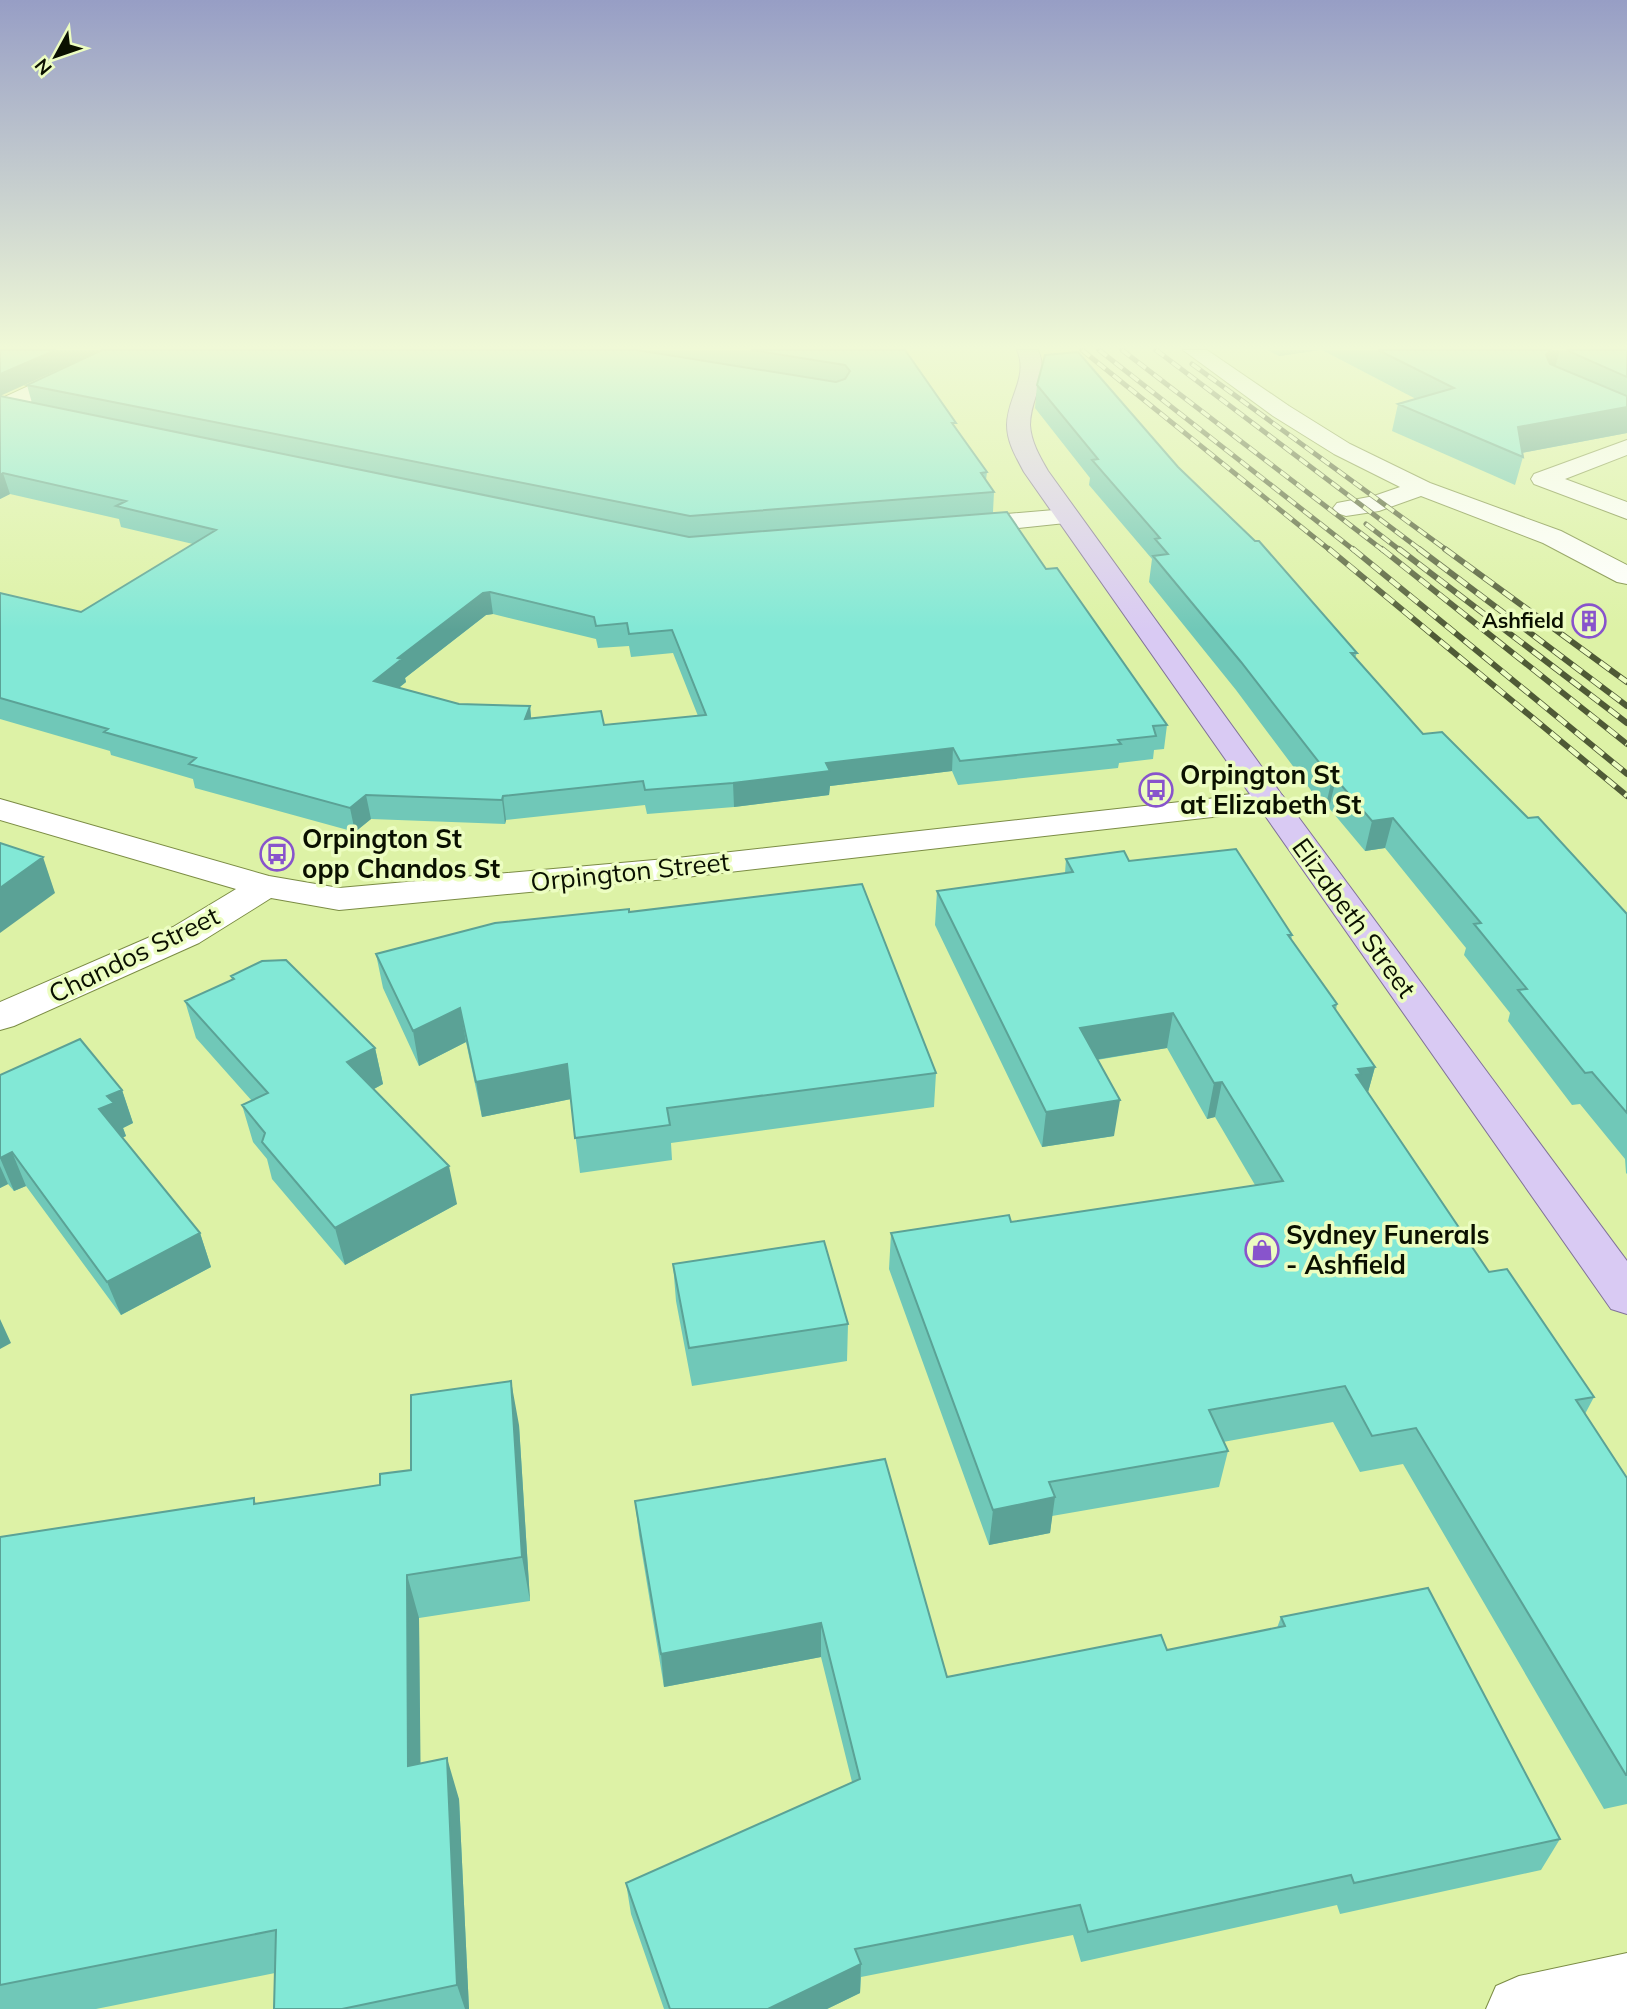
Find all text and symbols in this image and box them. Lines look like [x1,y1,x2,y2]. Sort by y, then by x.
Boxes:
north arrow [21,21,91,91]
text: N [29,54,57,80]
building icon: Ashfield [1570,602,1608,640]
place label: Ashfield [1482,607,1564,633]
place label: Orpington St at Elizabeth St [1180,758,1361,821]
bus stop icon: Orpington St at Elizabeth St [1137,771,1175,809]
place label: Orpington St opp Chandos St [302,822,500,885]
street label: Elizabeth Street [1285,831,1423,1004]
bus stop icon: Orpington St opp Chandos St [258,835,296,873]
street label: Orpington Street [529,845,731,898]
street label: Chandos Street [43,899,225,1010]
place label: Sydney Funerals - Ashfield [1286,1218,1489,1281]
shop icon: Sydney Funerals - Ashfield [1243,1231,1281,1269]

